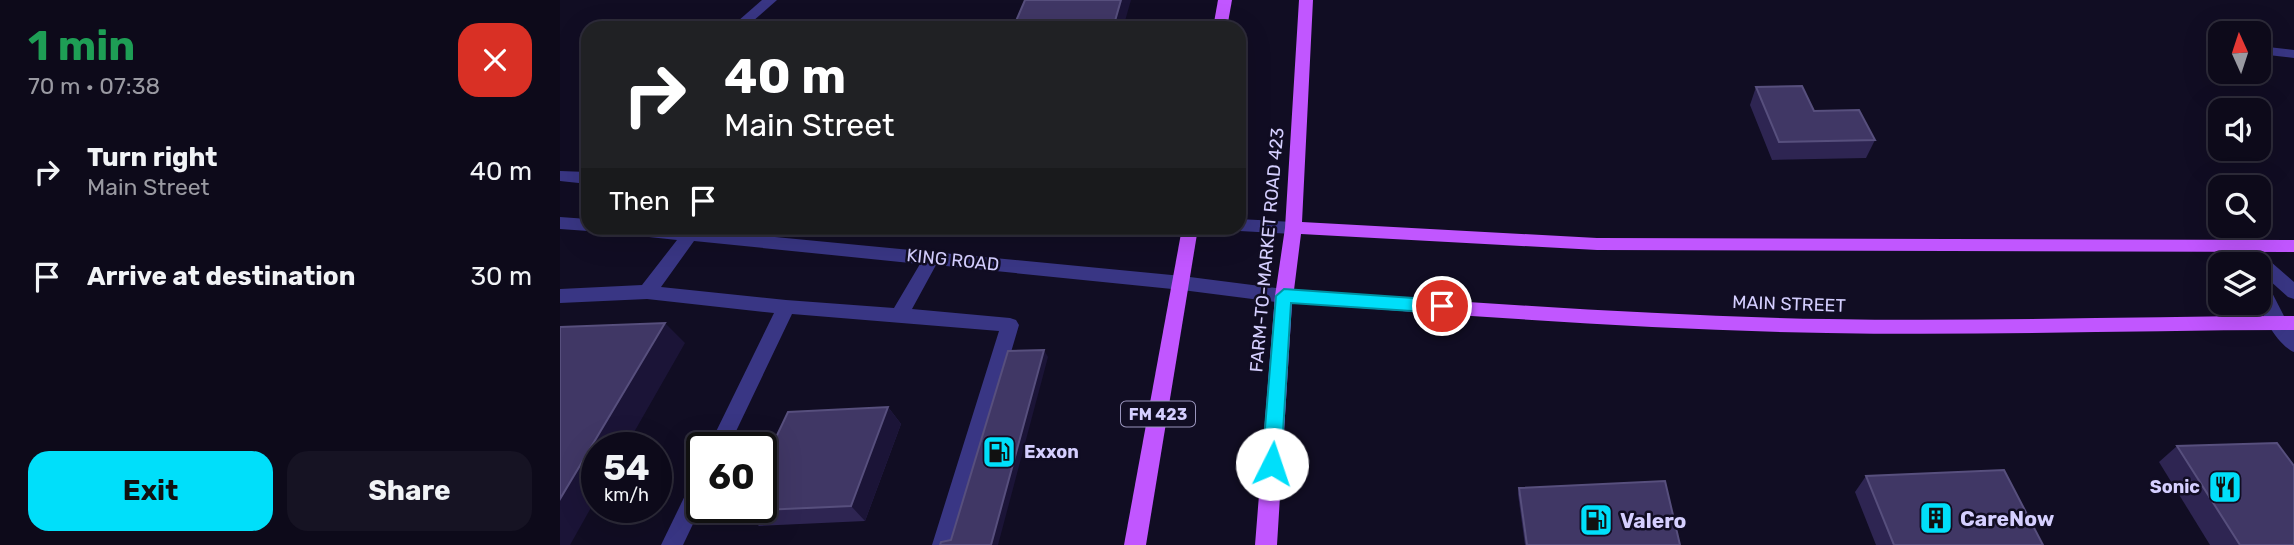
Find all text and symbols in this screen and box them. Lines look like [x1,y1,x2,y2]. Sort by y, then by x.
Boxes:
text: 1 min [28,21,135,71]
north arrow [2208,21,2272,84]
map controls [2208,21,2271,315]
button: close [458,23,532,97]
text: 40 m [724,47,846,105]
icon: right [609,49,700,140]
text: 70 m · 07:38 [28,72,160,100]
button: sound [2208,98,2271,161]
text: Main Street [724,106,895,144]
street label: FARM-TO-MARKET ROAD 423 [1245,127,1289,373]
text: Turn right [87,142,217,173]
icon: right [28,153,66,191]
text: 40 m [470,156,532,187]
text: Main Street [87,173,210,201]
button: search [2208,175,2271,238]
icon: arrive [684,182,722,220]
text: Then [609,186,670,217]
street label: KING ROAD [906,244,1000,276]
button: layers [2208,252,2271,315]
icon: arrive [28,258,66,296]
text: Arrive at destination [87,261,355,292]
text: 30 m [470,261,532,292]
pin [1412,276,1472,336]
icon: arrive [1423,287,1461,325]
street label: MAIN STREET [1732,291,1846,317]
road number: FM 423 [1121,402,1195,426]
position arrow [1235,427,1309,501]
speed limit sign: 60 [686,432,777,523]
fuel station icon: Exxon [980,433,1018,471]
place label: Exxon [1024,441,1079,463]
text: 54 [603,447,650,489]
button: Exit [28,451,273,531]
button: Share [287,451,532,531]
restaurant icon: Sonic [2206,468,2244,506]
place label: Sonic [2150,476,2200,498]
text: km/h [604,484,649,506]
building icon: CareNow [1917,499,1955,537]
fuel station icon: Valero [1577,501,1615,539]
place label: CareNow [1960,506,2055,531]
place label: Valero [1620,508,1686,533]

